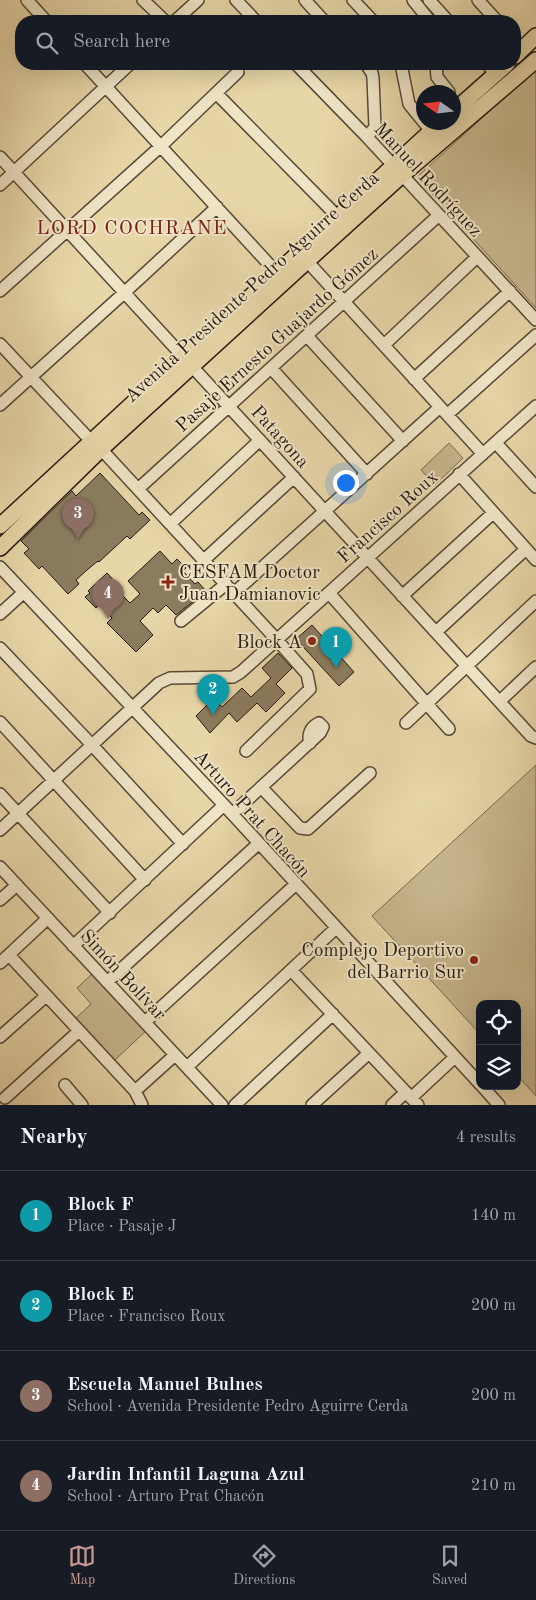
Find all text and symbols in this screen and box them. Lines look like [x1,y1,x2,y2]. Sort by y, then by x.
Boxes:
search box [15,15,521,70]
icon: search [33,29,61,57]
text: Search here [73,33,170,52]
north arrow [416,85,461,130]
street label: Manuel Rodríguez [370,120,485,241]
street label: Avenida Presidente Pedro Aguirre Cerda [122,168,384,407]
district label: LORD COCHRANE [36,219,228,239]
street label: Pasaje Ernesto Guajardo Gómez [173,245,383,437]
street label: Patagona [246,403,312,473]
street label: Francisco Roux [335,468,443,568]
your location [333,470,359,496]
pin: 3 [62,498,94,539]
place label: CESFAM Doctor Juan Damianovic [179,564,321,605]
marker: CESFAM Doctor Juan Damianovic [161,575,175,589]
pin: 4 [92,578,124,619]
pin: 1 [320,627,352,668]
place label: Block A [236,634,302,653]
marker: Block A [306,635,318,647]
pin: 2 [197,674,229,715]
street label: Arturo Prat Chacón [189,747,313,882]
street label: Simón Bolívar [76,927,169,1025]
place label: Complejo Deportivo del Barrio Sur [301,942,464,983]
marker: Complejo Deportivo del Barrio Sur [468,954,480,966]
map controls [476,1000,521,1090]
button: locate [476,1000,521,1045]
button: layers [476,1045,521,1090]
text: Nearby [20,1127,88,1148]
text: 4 results [456,1130,516,1146]
text: Block F [67,1196,134,1215]
text: 1 [31,1208,41,1224]
text: 140 m [471,1208,516,1224]
text: Place · Pasaje J [67,1219,176,1235]
text: Block E [67,1286,134,1305]
text: 2 [31,1298,41,1314]
text: 200 m [471,1298,516,1314]
text: Place · Francisco Roux [67,1309,226,1325]
text: Escuela Manuel Bulnes [67,1376,263,1395]
text: 3 [31,1388,41,1404]
text: 200 m [471,1388,516,1404]
text: School · Avenida Presidente Pedro Aguirre Cerda [67,1399,408,1415]
text: Jardin Infantil Laguna Azul [67,1466,305,1485]
text: 4 [31,1478,41,1494]
text: 210 m [471,1478,516,1494]
text: School · Arturo Prat Chacón [67,1489,264,1505]
tab: Map [68,1542,96,1589]
tab: Directions [233,1542,295,1589]
tab: Saved [432,1542,468,1589]

